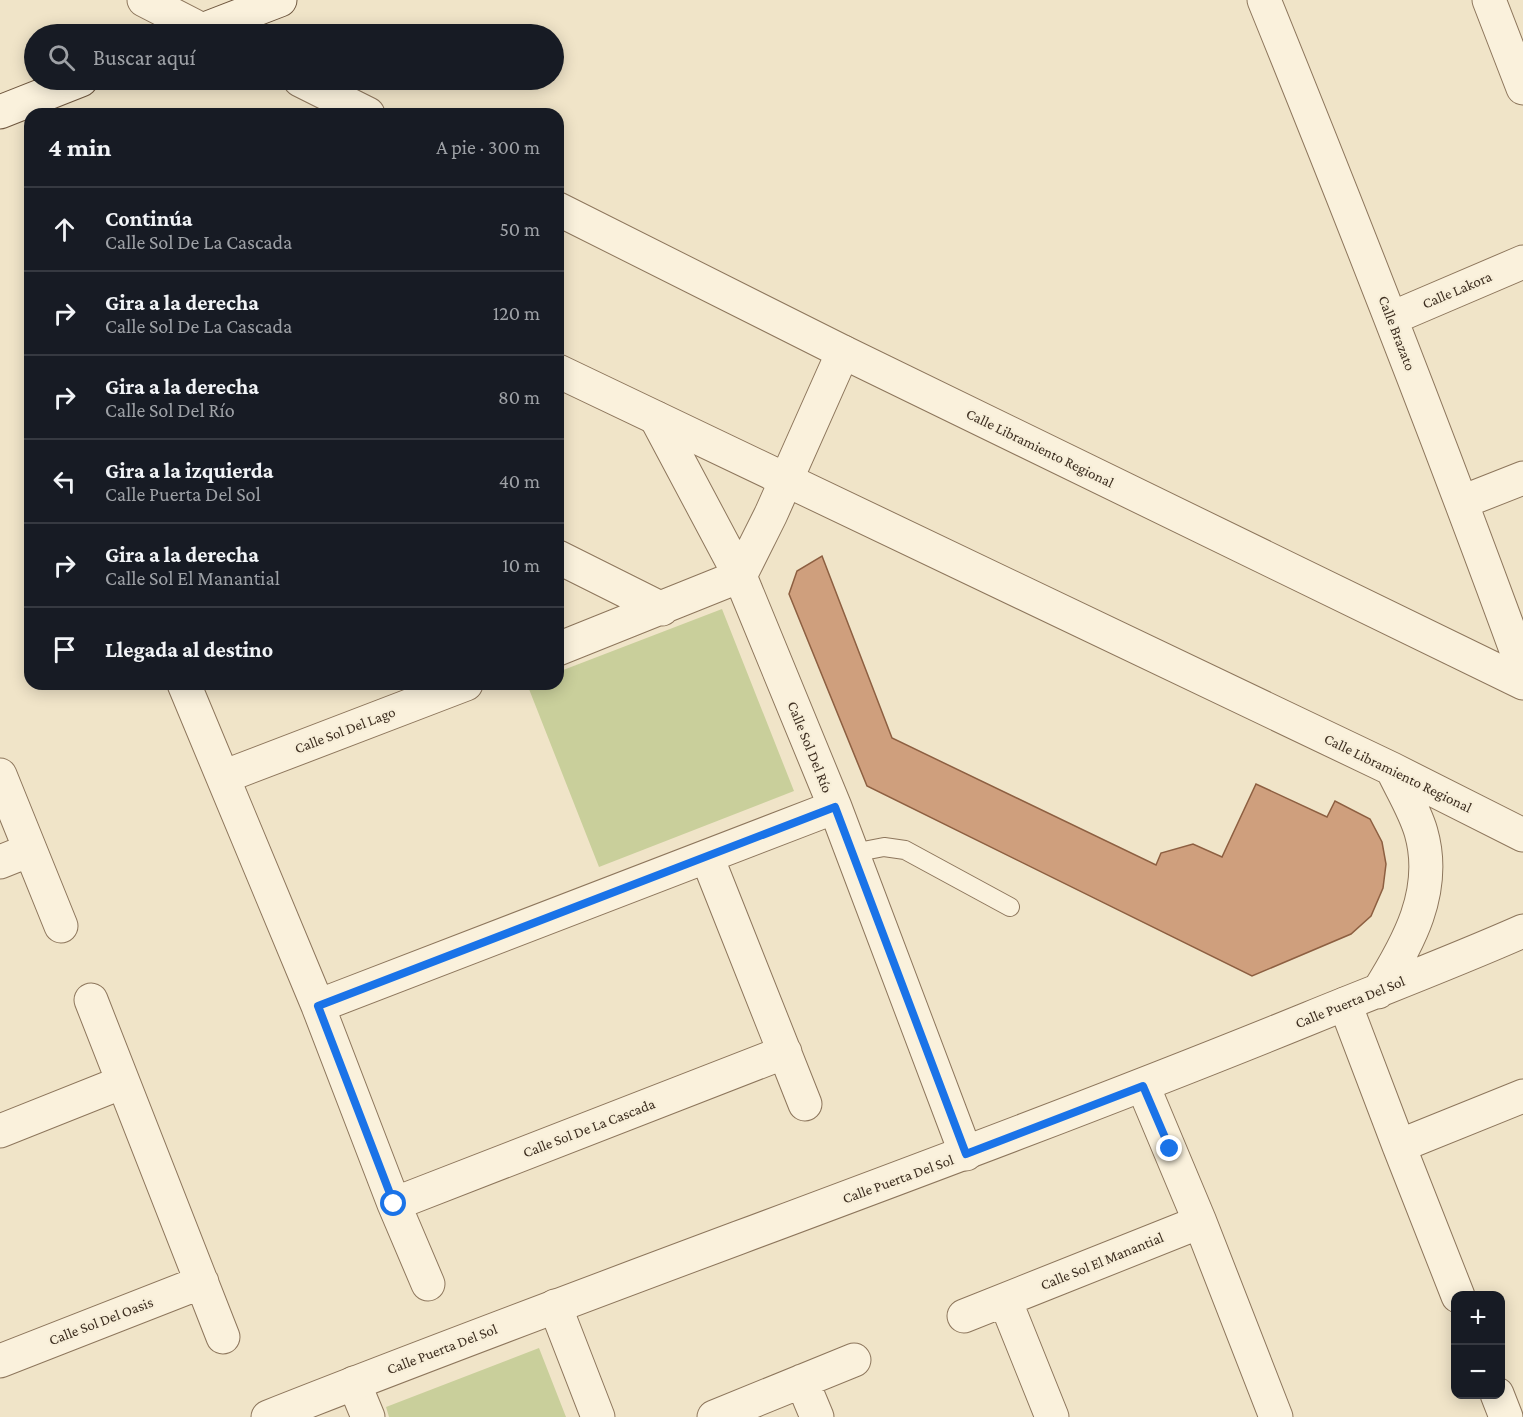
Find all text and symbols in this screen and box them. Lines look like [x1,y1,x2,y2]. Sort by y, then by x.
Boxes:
search box [24,24,564,90]
icon: search [45,41,78,74]
text: Buscar aquí [93,45,195,70]
text: 4 min [48,133,112,162]
text: A pie · 300 m [436,136,540,158]
text: Continúa [105,206,192,231]
icon: ahead [48,213,81,246]
text: 50 m [499,218,540,240]
text: Calle Sol De La Cascada [105,231,292,253]
street label: Calle Lakora [1420,268,1494,312]
text: Gira a la derecha [105,290,259,315]
street label: Calle Brazato [1375,293,1419,373]
icon: right [48,297,81,330]
text: 120 m [493,302,540,324]
text: Calle Sol De La Cascada [105,315,292,337]
text: Gira a la derecha [105,374,259,399]
icon: right [48,381,81,414]
text: 80 m [498,386,540,408]
text: Calle Sol Del Río [105,399,235,421]
street label: Calle Libramiento Regional [963,405,1116,492]
text: Gira a la izquierda [105,458,274,483]
icon: left [48,465,81,498]
text: 40 m [499,470,540,492]
text: Calle Puerta Del Sol [105,483,261,505]
text: Gira a la derecha [105,542,259,567]
icon: right [48,549,81,582]
text: 10 m [502,554,540,576]
text: Calle Sol El Manantial [105,567,280,589]
icon: arrive [48,633,81,666]
text: Llegada al destino [105,637,273,662]
street label: Calle Sol Del Río [784,699,836,795]
street label: Calle Sol Del Lago [292,703,398,758]
street label: Calle Libramiento Regional [1321,730,1474,817]
street label: Calle Puerta Del Sol [1293,973,1407,1031]
street label: Calle Sol De La Cascada [521,1095,657,1161]
route end [1156,1135,1182,1161]
street label: Calle Puerta Del Sol [840,1151,956,1206]
route start [380,1190,406,1216]
street label: Calle Sol El Manantial [1038,1229,1166,1293]
map controls [1451,1291,1505,1399]
button: + [1451,1291,1505,1345]
street label: Calle Sol Del Oasis [47,1294,155,1348]
street label: Calle Puerta Del Sol [385,1321,499,1377]
button: − [1451,1345,1505,1399]

